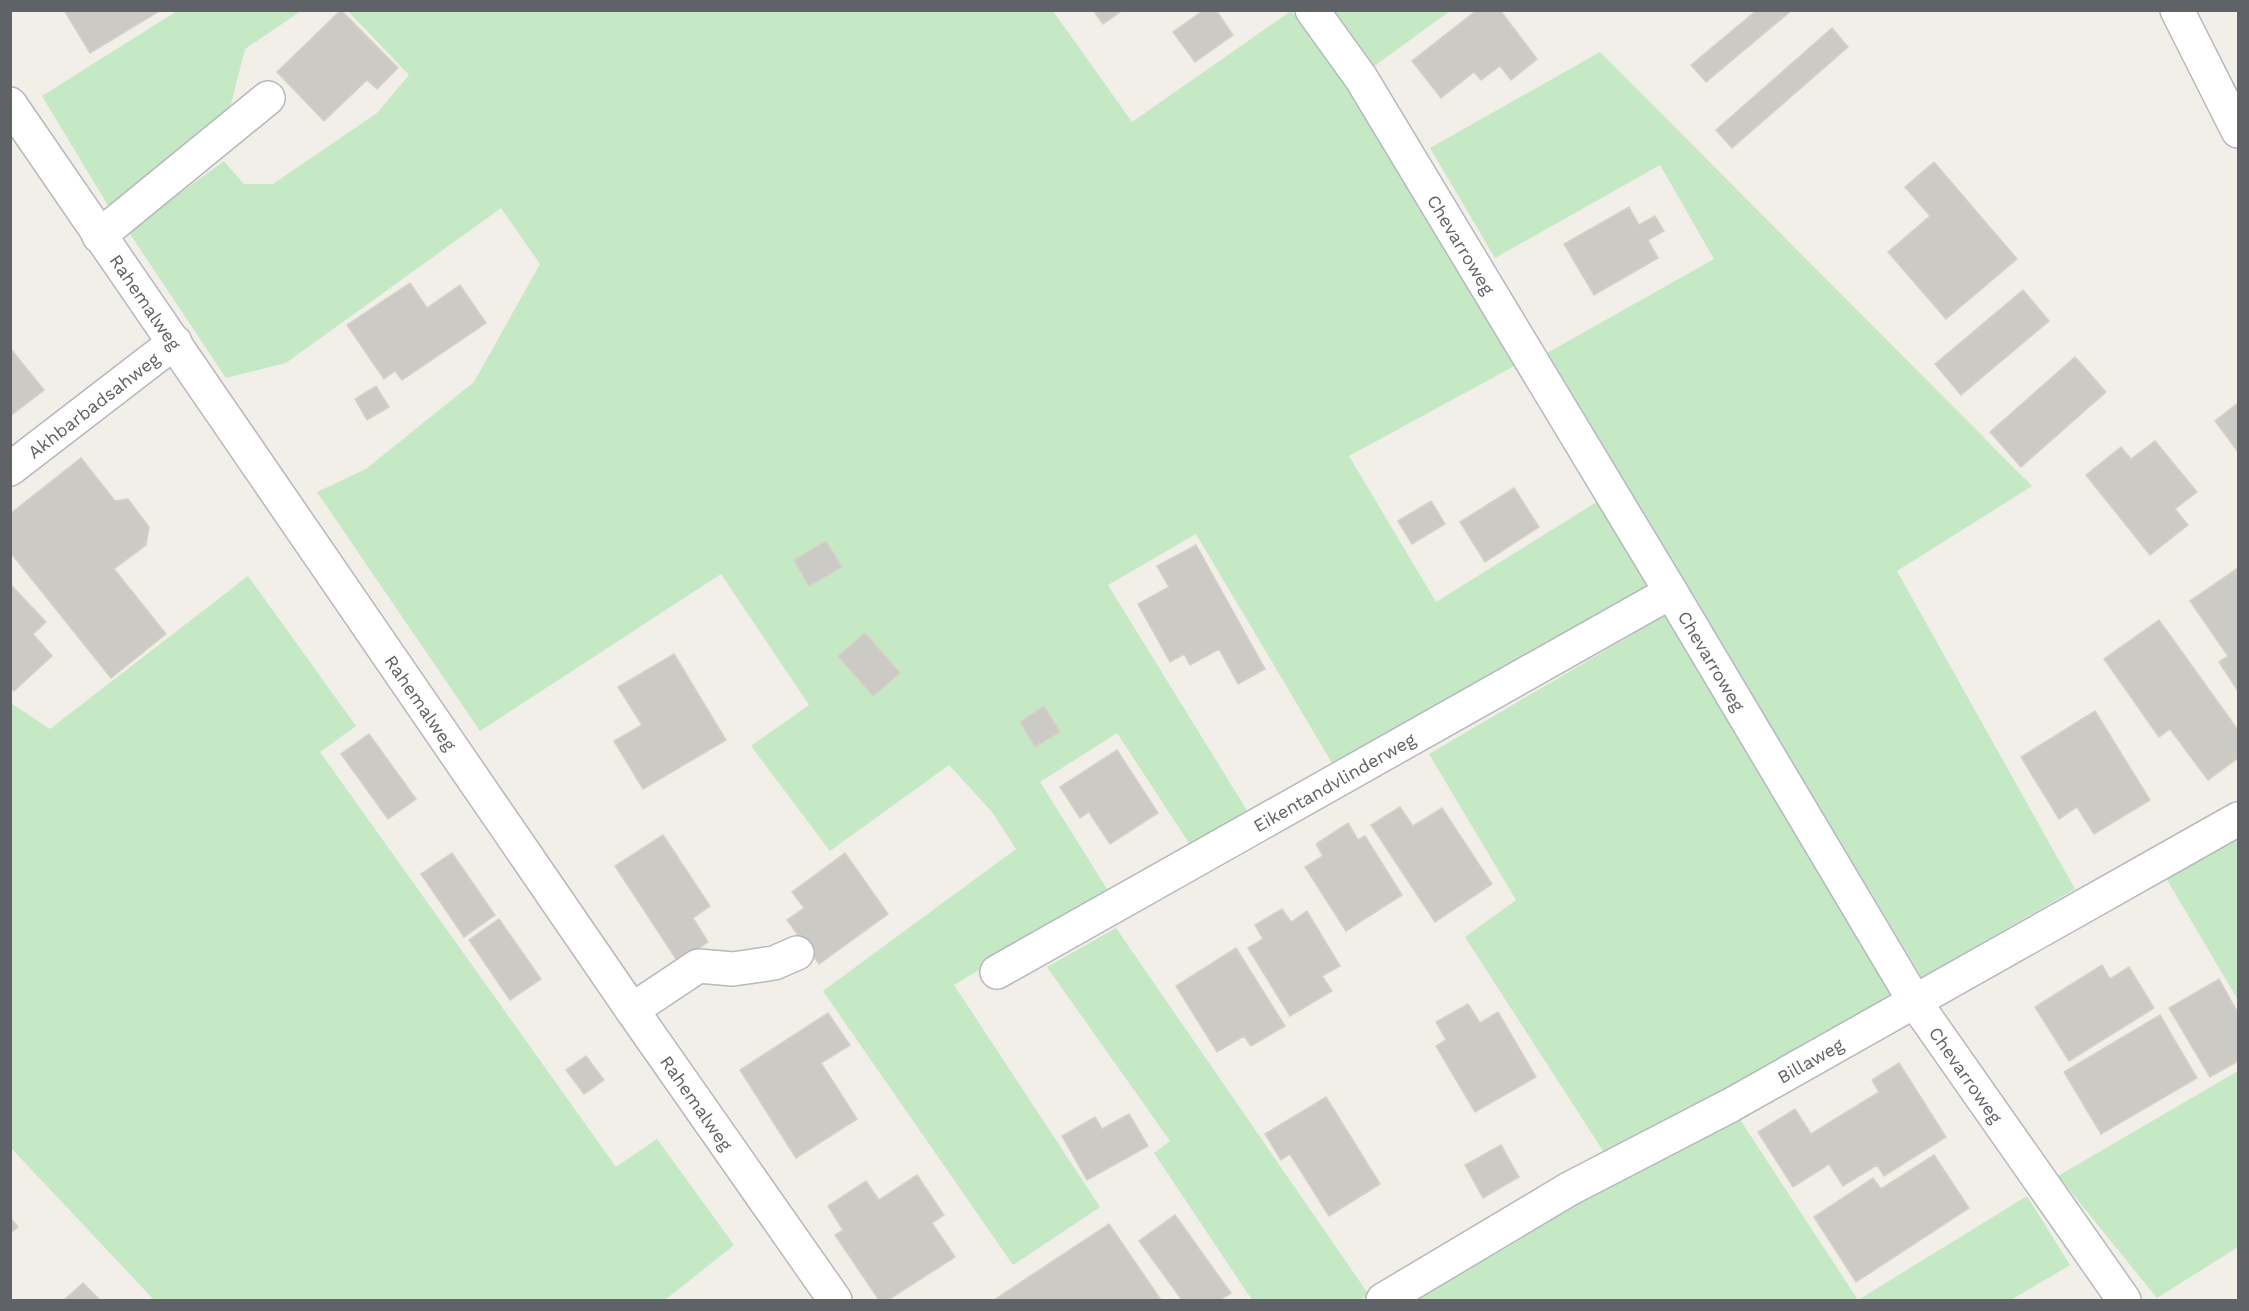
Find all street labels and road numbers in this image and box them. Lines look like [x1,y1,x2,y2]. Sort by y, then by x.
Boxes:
street label: Chevarroweg [1423,191,1500,298]
street label: Rahemalweg [106,250,186,354]
street label: Akhbarbadsahweg [23,347,163,462]
street label: Chevarroweg [1674,607,1750,715]
street label: Rahemalweg [381,651,461,755]
street label: Eikentandvlinderweg [1250,728,1419,836]
street label: Chevarroweg [1925,1023,2007,1127]
street label: Billaweg [1774,1033,1847,1087]
street label: Rahemalweg [656,1051,738,1154]

